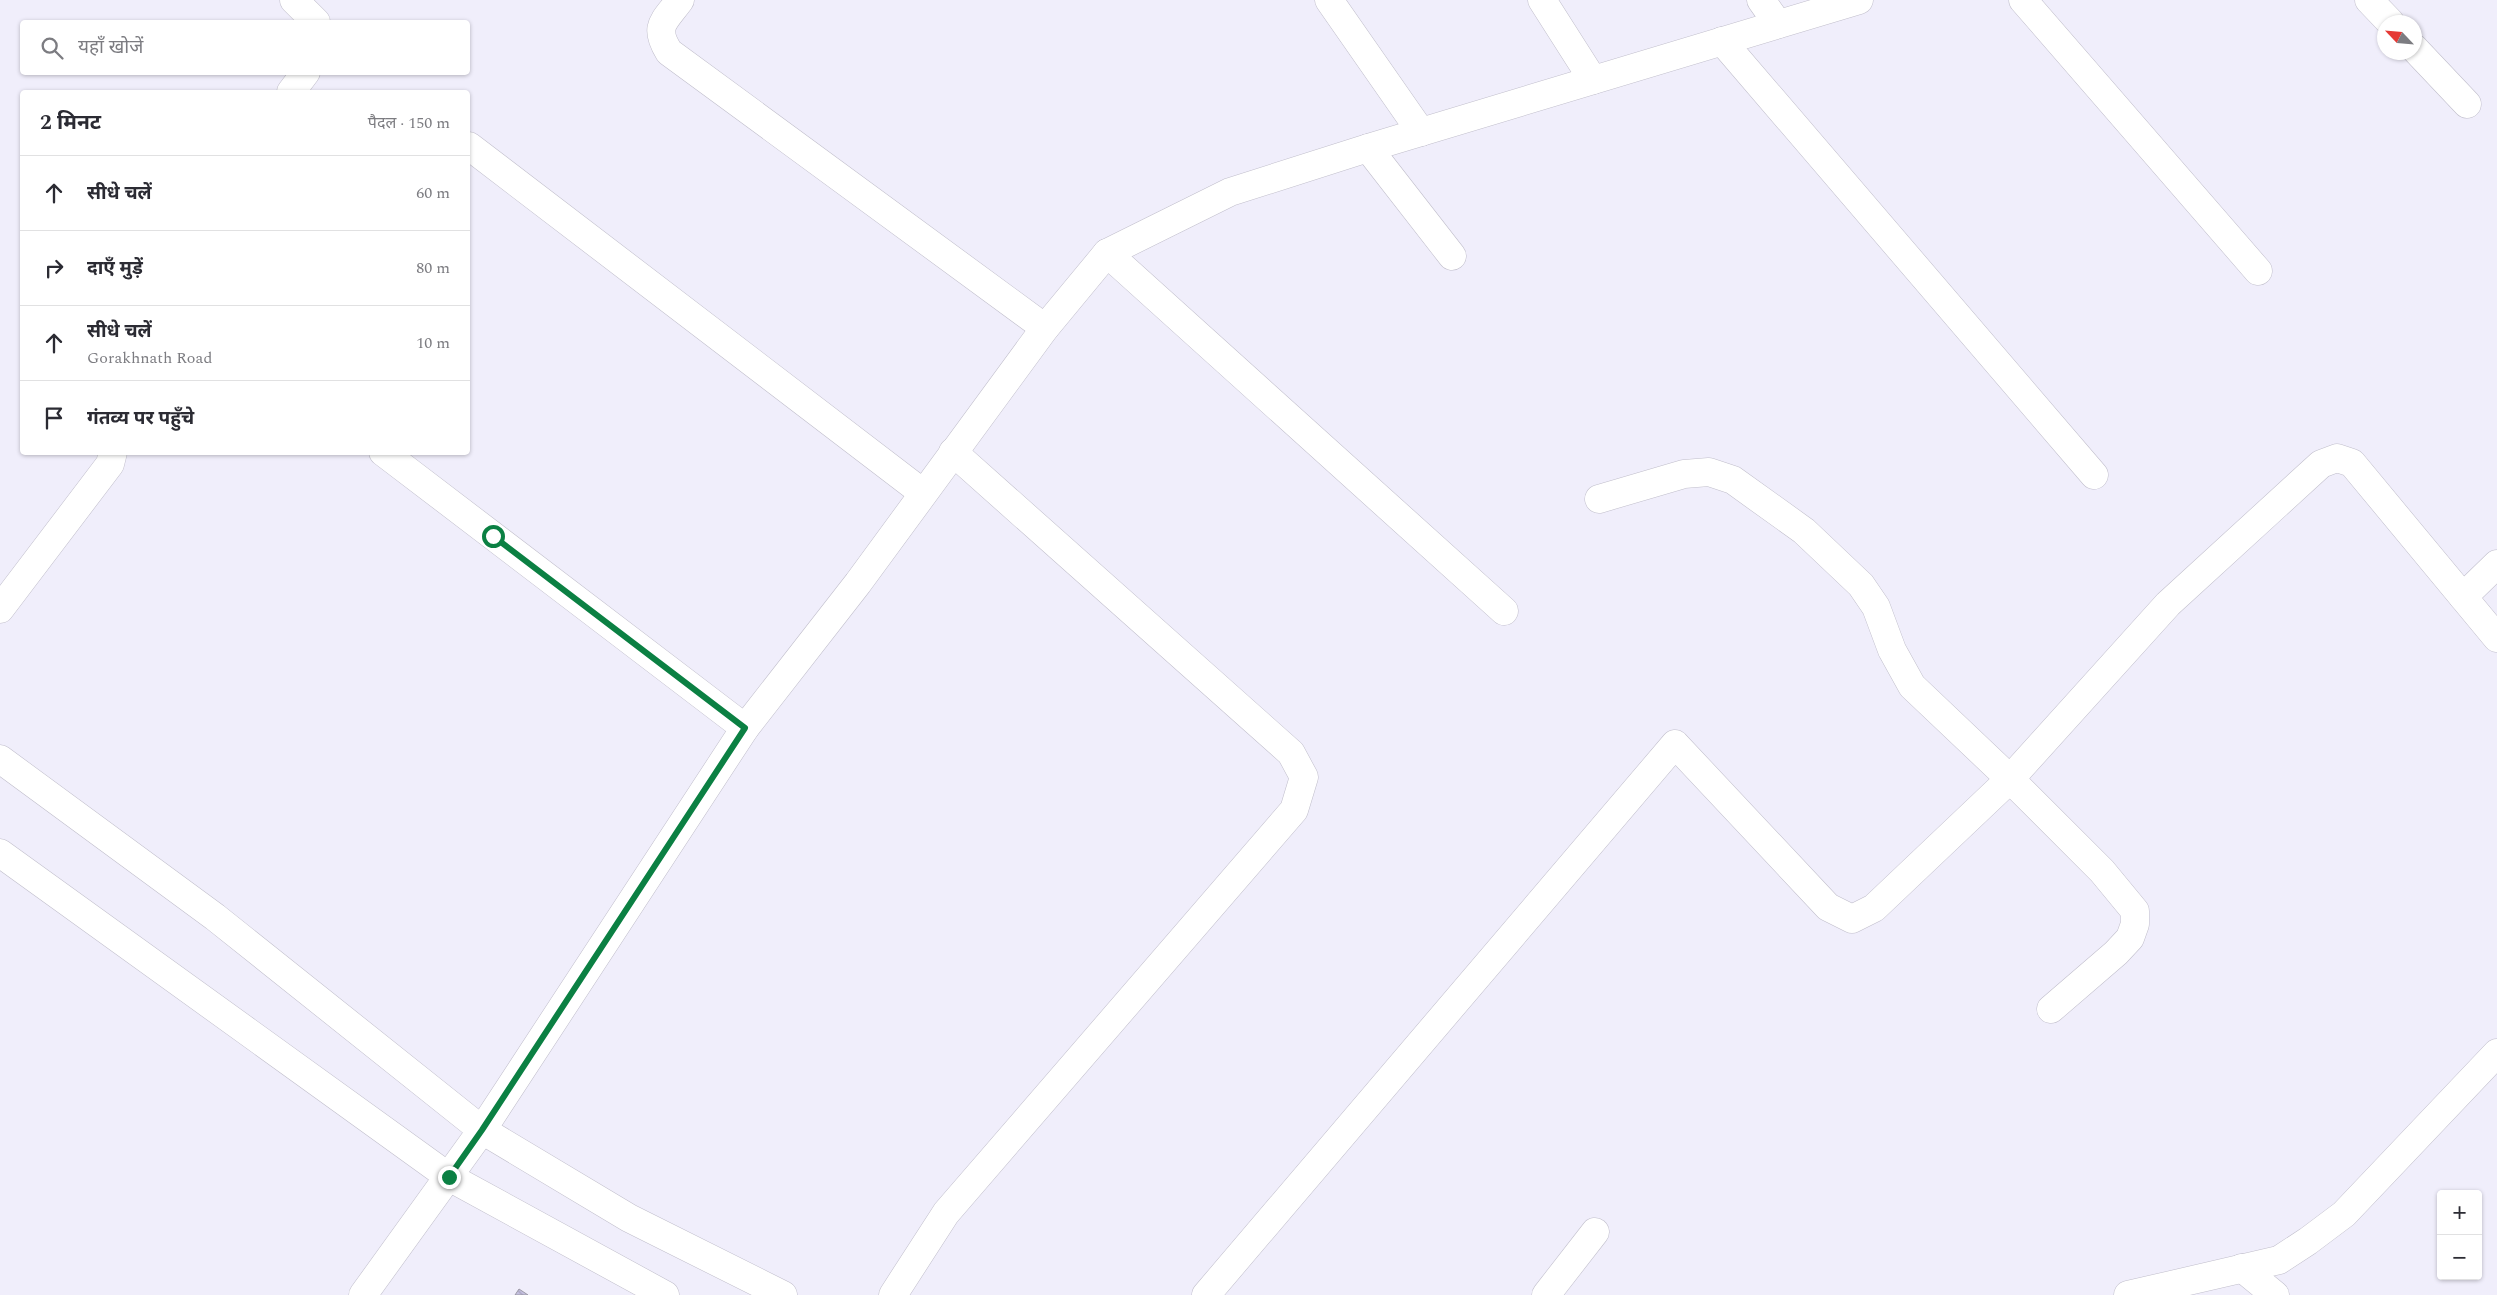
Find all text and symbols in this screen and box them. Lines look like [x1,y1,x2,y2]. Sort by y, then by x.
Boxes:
north arrow [2377,15,2422,60]
search box [20,20,470,75]
text: यहाँ खोजें [78,33,143,62]
icon: search [38,34,66,62]
text: 2 मिनट [40,107,101,139]
text: पैदल · 150 m [368,111,450,135]
icon: ahead [40,179,68,207]
text: सीधे चलें [87,179,152,208]
text: 60 m [416,181,450,205]
icon: right [40,254,68,282]
text: दाएँ मुड़ें [87,254,143,283]
text: 80 m [416,256,450,280]
text: सीधे चलें [87,317,152,346]
icon: ahead [40,329,68,357]
text: 10 m [416,331,450,355]
text: Gorakhnath Road [87,346,212,370]
icon: arrive [40,404,68,432]
text: गंतव्य पर पहुँचे [87,404,194,433]
route start [482,525,505,548]
route end [438,1166,461,1189]
map controls [2437,1190,2482,1280]
button: + [2437,1190,2482,1235]
button: − [2437,1235,2482,1280]

